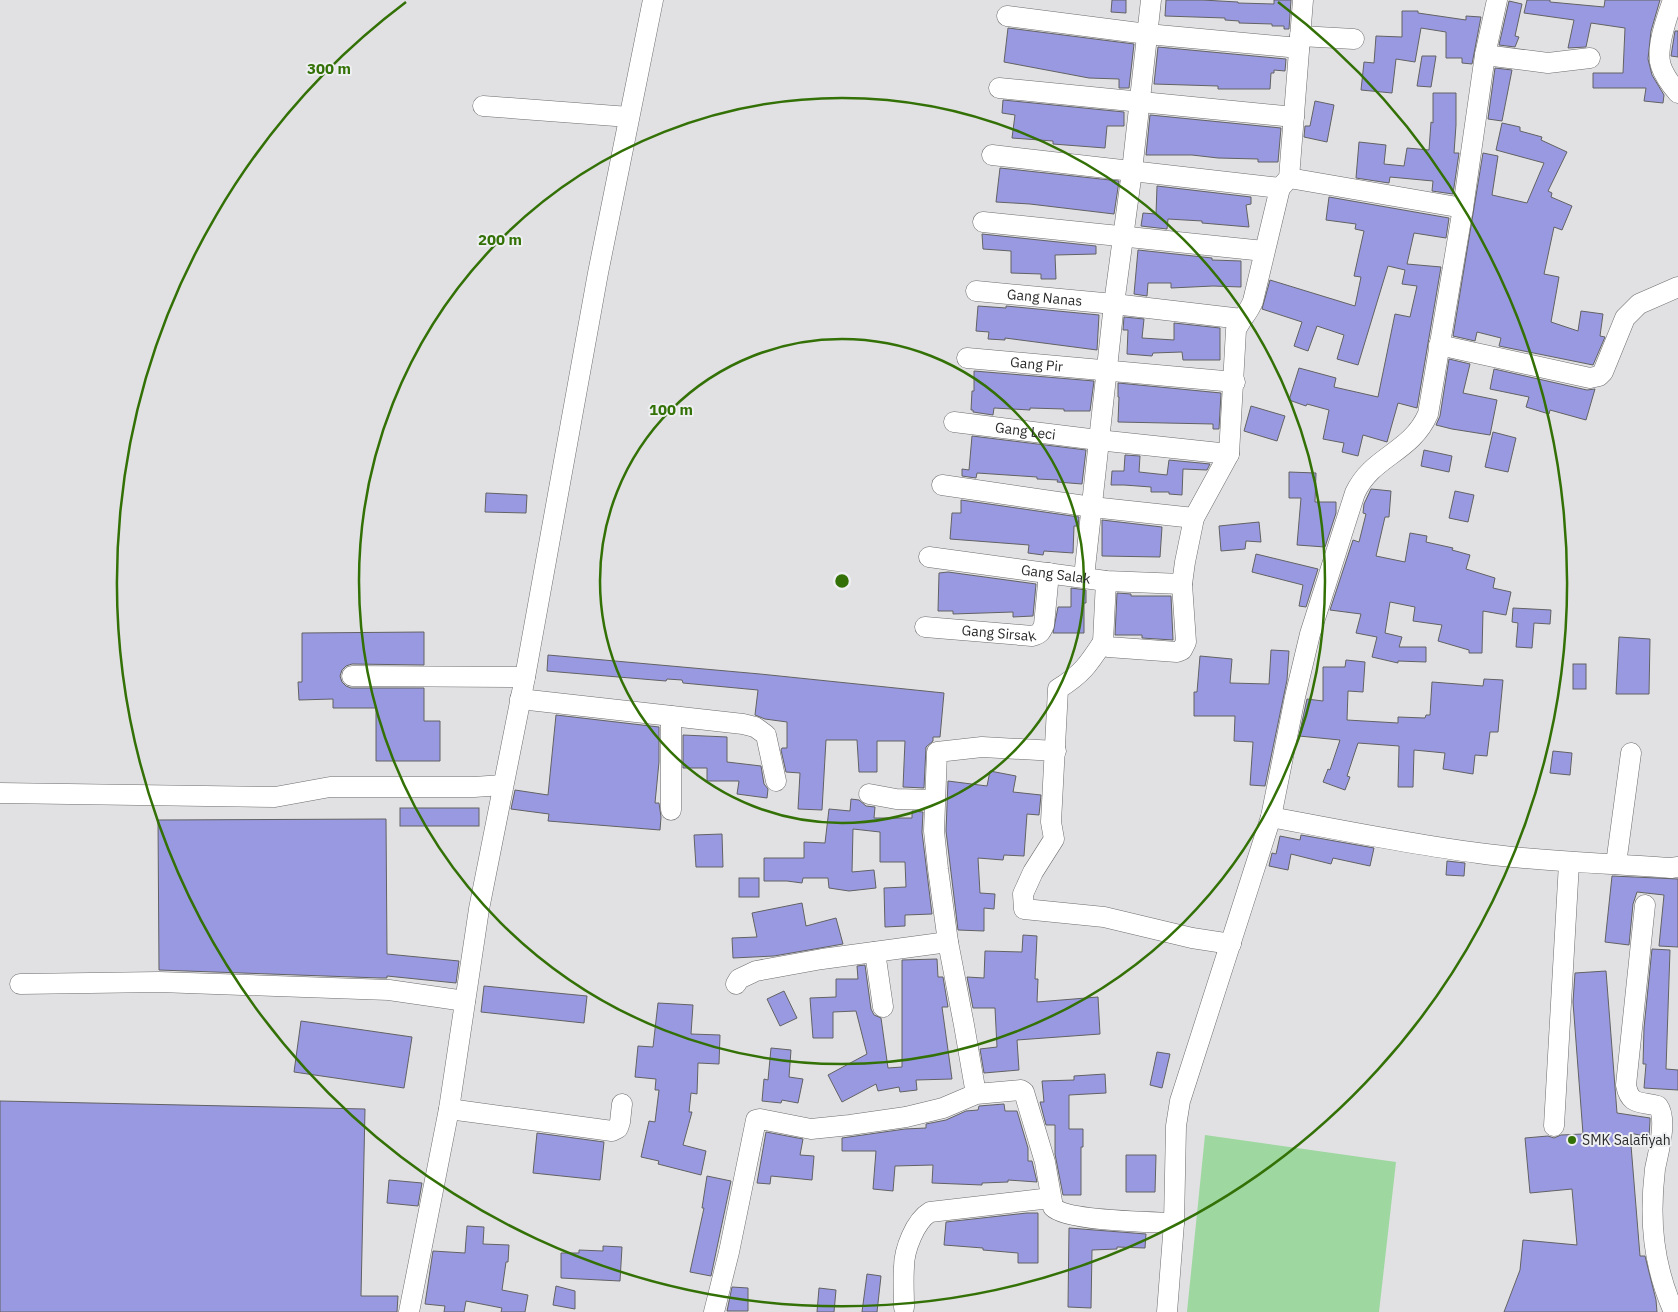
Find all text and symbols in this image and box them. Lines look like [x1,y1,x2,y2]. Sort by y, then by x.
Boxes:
text: 300 m [307,59,351,78]
text: 200 m [478,230,522,249]
street label: Gang Nanas [1006,285,1083,310]
street label: Gang Pir [1010,353,1064,376]
text: 100 m [649,400,693,419]
street label: Gang Leci [994,418,1057,444]
street label: Gang Salak [1020,561,1092,588]
centre of rings [833,572,851,590]
street label: Gang Sirsak [961,621,1039,646]
place label: SMK Salafiyah [1582,1131,1671,1149]
marker: SMK Salafiyah [1566,1134,1578,1146]

